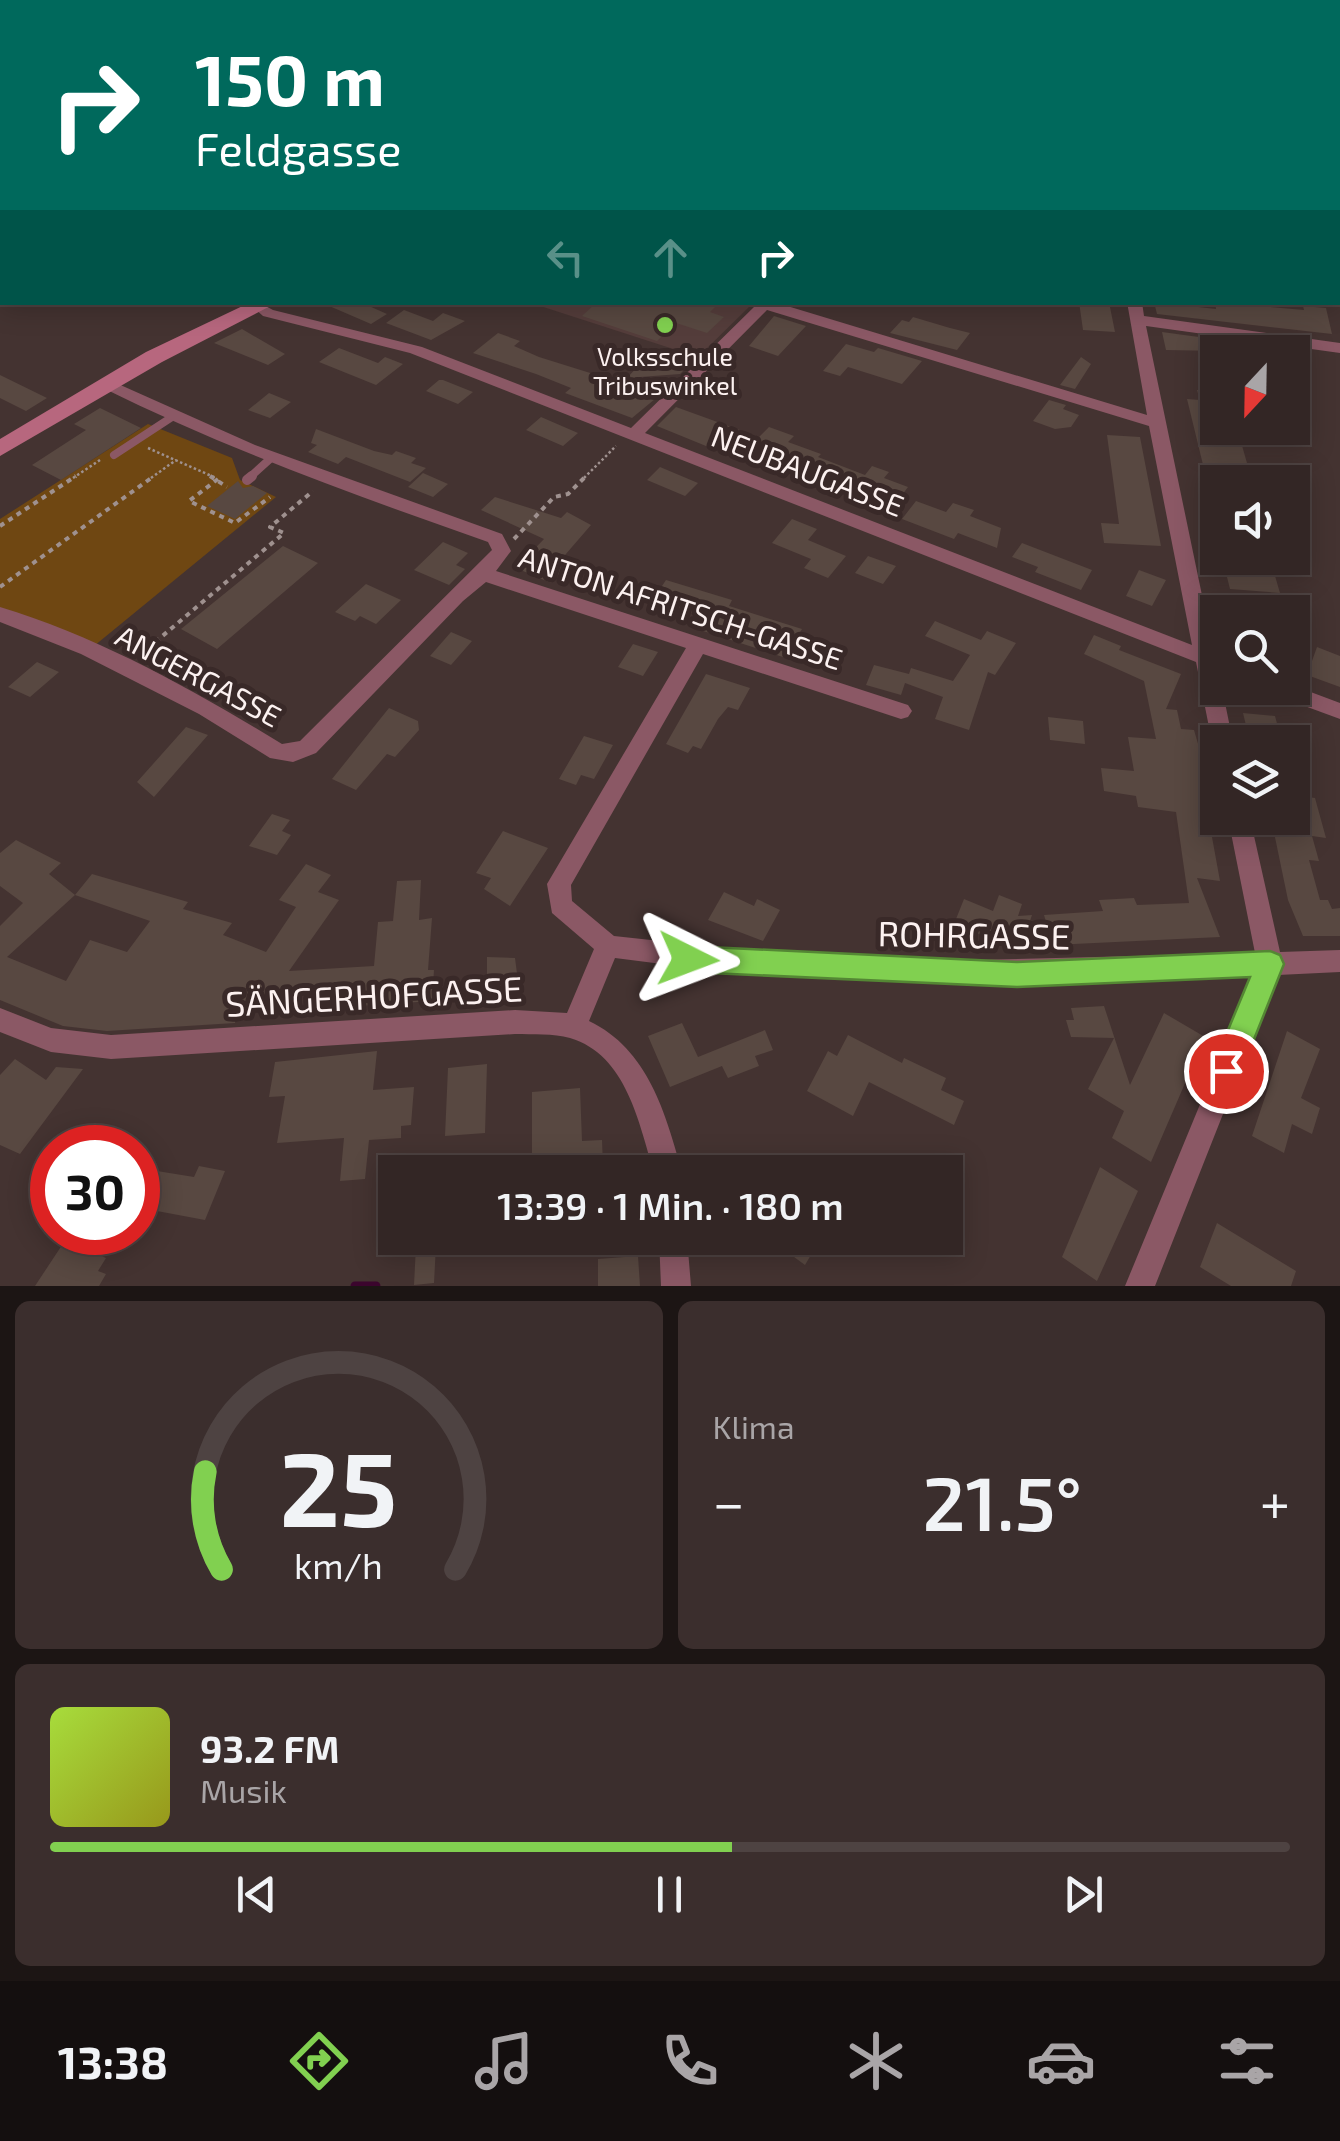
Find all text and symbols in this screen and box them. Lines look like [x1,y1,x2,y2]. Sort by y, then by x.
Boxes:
text: 150 m [195,36,385,120]
icon: right [30,40,160,170]
text: Feldgasse [195,121,401,175]
icon: left [538,230,593,285]
icon: ahead [643,230,698,285]
icon: right [748,230,803,285]
marker: Volksschule Tribuswinkel [654,314,676,336]
north arrow [1200,335,1310,445]
map controls [1200,335,1310,835]
place label: Volksschule Tribuswinkel [593,341,738,400]
street label: NEUBAUGASSE [707,417,909,523]
button: sound [1200,465,1310,575]
street label: ANTON AFRITSCH-GASSE [515,538,847,676]
button: search [1200,595,1310,705]
street label: ANGERGASSE [110,616,288,734]
button: layers [1200,725,1310,835]
position arrow [636,907,740,1011]
street label: ROHRGASSE [877,911,1071,957]
street label: SÄNGERHOFGASSE [224,966,524,1024]
pin [1184,1029,1269,1114]
icon: arrive [1199,1044,1254,1099]
speed limit sign: 30 [30,1125,160,1255]
text: 13:39 · 1 Min. · 180 m [497,1182,844,1228]
text: Klima [713,1407,794,1445]
text: 25 [280,1423,398,1548]
text: 21.5° [922,1456,1082,1546]
text: − [713,1468,745,1534]
text: + [1260,1468,1290,1534]
text: km/h [294,1543,383,1586]
text: 93.2 FM [200,1725,339,1771]
text: Musik [200,1771,287,1809]
icon: previous [229,1867,284,1922]
icon: pause [642,1867,697,1922]
icon: next [1056,1867,1111,1922]
icon: directions [284,2026,354,2096]
icon: music [469,2026,539,2096]
icon: phone [655,2026,725,2096]
icon: climate [841,2026,911,2096]
icon: car [1026,2026,1096,2096]
icon: filters [1212,2026,1282,2096]
text: 13:38 [58,2034,168,2088]

